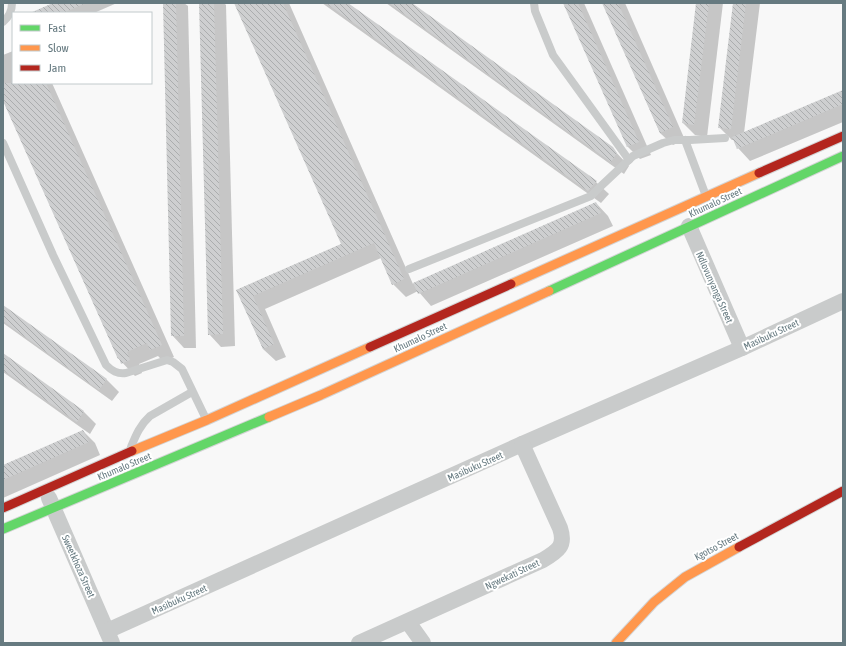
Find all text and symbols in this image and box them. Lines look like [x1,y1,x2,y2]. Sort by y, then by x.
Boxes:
legend [12,12,152,84]
text: Fast [48,21,66,35]
text: Slow [48,41,69,55]
text: Jam [48,61,66,75]
street label: Khumalo Street [687,185,743,219]
street label: Ndlovunyanga Street [694,250,735,325]
street label: Masibuku Street [742,317,801,352]
street label: Khumalo Street [392,320,448,354]
street label: Masibuku Street [446,449,505,484]
street label: Khumalo Street [96,450,153,483]
street label: Kgotso Street [692,530,740,563]
street label: Sweetkhoza Street [60,533,97,599]
street label: Ngwekati Street [484,557,541,592]
street label: Masibuku Street [150,582,209,617]

